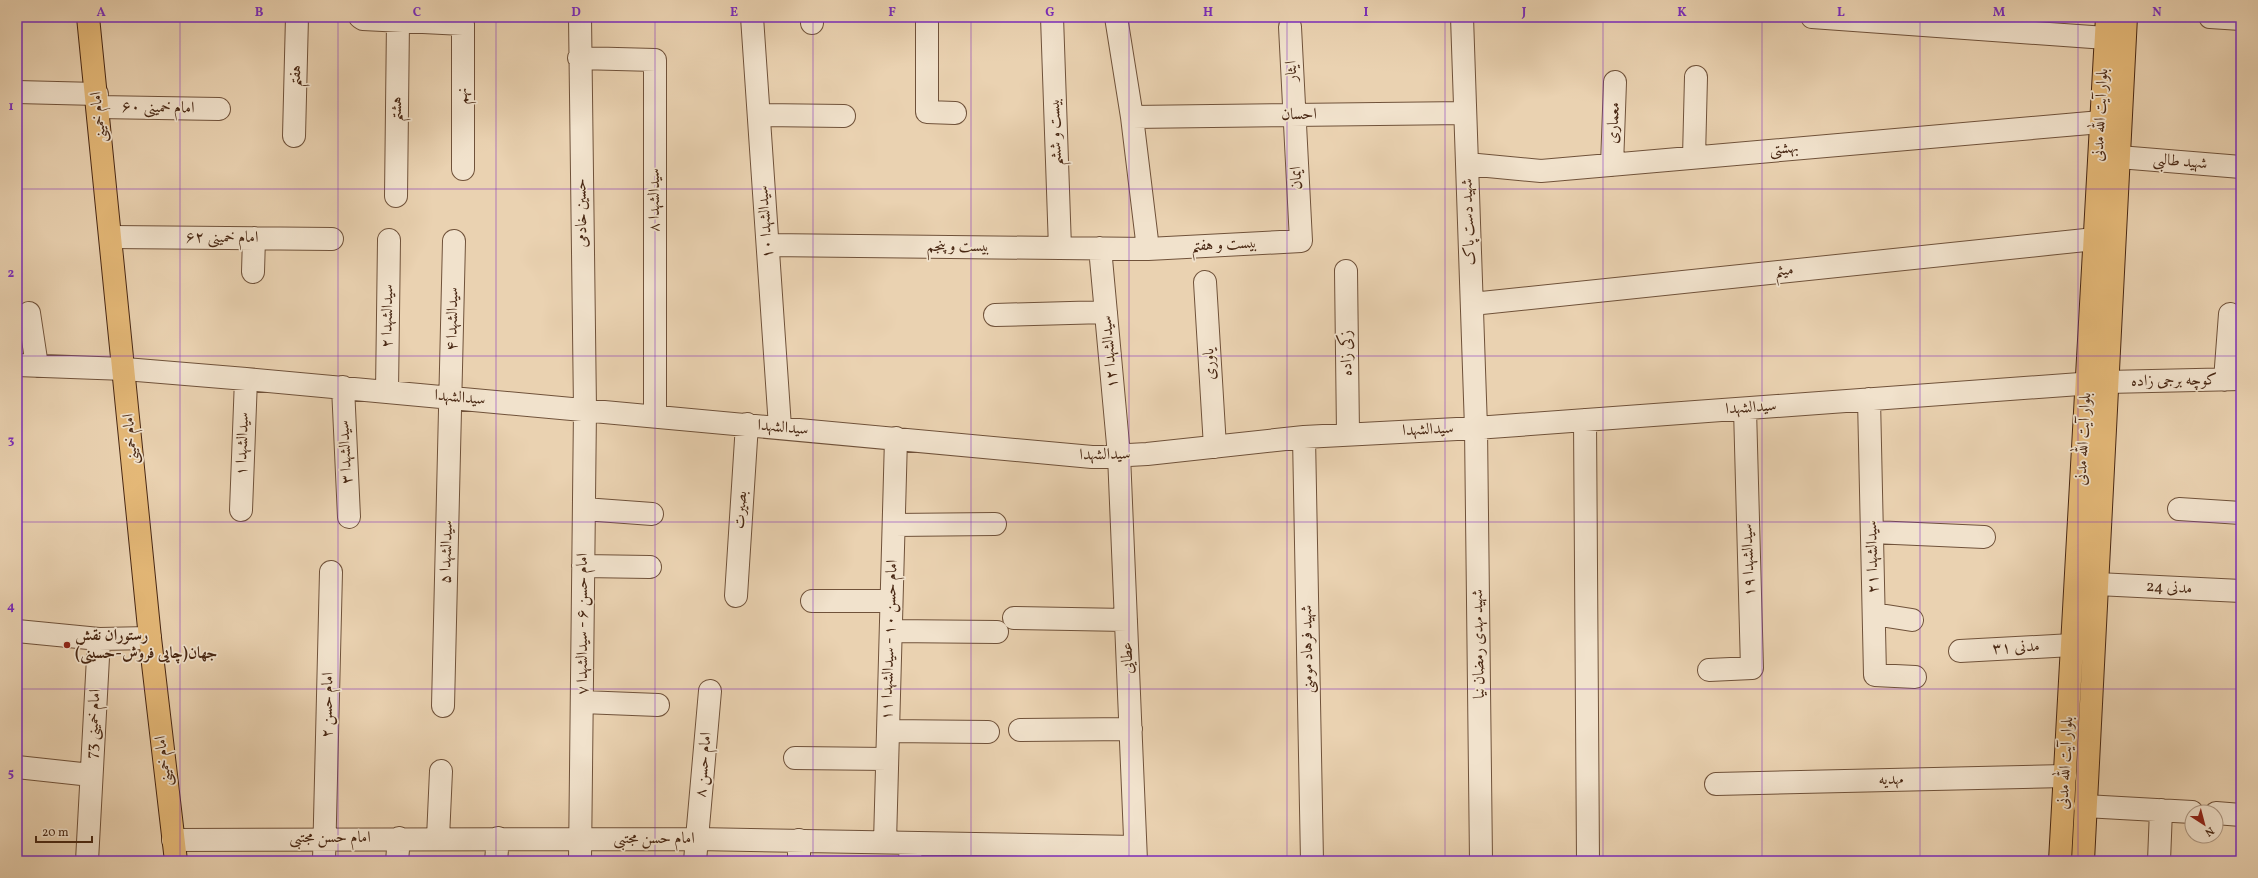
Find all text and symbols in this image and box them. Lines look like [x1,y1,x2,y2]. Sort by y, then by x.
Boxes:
text: A [96,4,106,22]
text: B [255,4,264,22]
text: C [413,4,421,22]
text: D [571,4,581,22]
text: E [730,4,738,22]
text: F [888,4,896,22]
text: G [1045,4,1055,22]
text: H [1203,4,1213,22]
text: I [1364,4,1369,22]
text: J [1521,4,1527,22]
text: K [1677,4,1687,22]
text: L [1837,4,1845,22]
text: M [1993,4,2006,22]
text: N [2152,4,2162,22]
street label: ایثار [1280,60,1304,84]
street label: هفتم [285,64,311,88]
street label: بلوار آیت الله مدنی [2085,68,2114,162]
street label: نهم [452,88,477,104]
street label: امام خمینی [85,90,115,144]
street label: امام خمینی ۶۰ [121,96,195,122]
street label: هشتم [386,96,412,122]
text: 1 [8,98,14,116]
street label: بیست و ششم [1044,98,1072,166]
street label: معماری [1602,102,1626,144]
street label: احسان [1281,104,1317,126]
street label: بهشتی [1768,137,1800,161]
street label: شهید طالبی [2152,149,2208,176]
street label: ایمان [1285,166,1309,190]
street label: سیدالشهدا ۸ [644,168,666,232]
street label: حسین خادمی [570,178,594,248]
street label: شهید دست پاک [1456,178,1482,266]
street label: سیدالشهدا ۱۰ [752,185,780,259]
street label: امام خمینی ۶۲ [186,227,258,251]
street label: بیست و هفتم [1191,232,1258,262]
street label: بیست و پنجم [927,236,989,261]
street label: میثم [1773,259,1795,287]
text: 2 [8,265,15,283]
street label: سیدالشهدا ۲ [376,284,400,348]
street label: سیدالشهدا ۴ [441,287,465,351]
street label: سیدالشهدا ۱۲ [1096,315,1124,389]
street label: زکی زاده [1335,330,1358,376]
street label: یاوری [1198,347,1222,380]
street label: کوچه برجى زاده [2131,369,2217,393]
street label: سیدالشهدا [434,385,486,411]
street label: بلوار آیت الله مدنی [2068,392,2097,486]
street label: سیدالشهدا [1725,395,1777,421]
street label: امام خمینی [118,412,146,465]
street label: سیدالشهدا ۱ [231,412,255,476]
street label: سیدالشهدا [757,415,809,441]
street label: سیدالشهدا [1402,418,1454,442]
street label: سیدالشهدا ۳ [333,420,359,484]
text: 3 [8,432,15,450]
street label: سیدالشهدا [1079,444,1131,466]
street label: بصیرت [729,490,753,530]
street label: سیدالشهدا ۵ [435,520,459,584]
street label: سیدالشهدا ۲۱ [1861,520,1885,594]
street label: سیدالشهدا ۱۹ [1737,523,1761,597]
street label: امام حسن ۶ - سیدالشهدا ۷ [572,553,596,695]
street label: امام حسن ۱۰ - سیدالشهدا ۱۱ [876,559,906,721]
street label: مدنی 24 [2145,576,2193,600]
street label: شهید مهدی رمضان نیا [1467,589,1491,699]
text: 4 [7,598,15,616]
street label: شهید فرهاد مومنی [1296,605,1320,693]
place label: رستوران نقش جهان(چایی فروش-حسینی) [75,625,217,665]
street label: مدنی ۳۱ [1992,636,2040,660]
marker: رستوران نقش جهان(چایی فروش-حسینی) [62,640,72,650]
street label: عطایی [1116,642,1140,674]
street label: امام حسن ۲ [316,672,342,738]
street label: امام خمینی 73 [81,689,109,759]
street label: بلوار آیت الله مدنی [2050,716,2079,810]
street label: امام حسن ۸ [690,731,720,799]
street label: امام خمینی [150,734,180,788]
text: 5 [8,765,14,783]
street label: مهدیه [1878,769,1904,791]
north arrow [2184,804,2224,844]
scale bar [36,818,92,844]
text: N [2201,822,2217,839]
text: 20 m [42,825,69,841]
street label: امام حسن مجتبی [289,827,371,851]
street label: امام حسن مجتبی [613,828,695,852]

